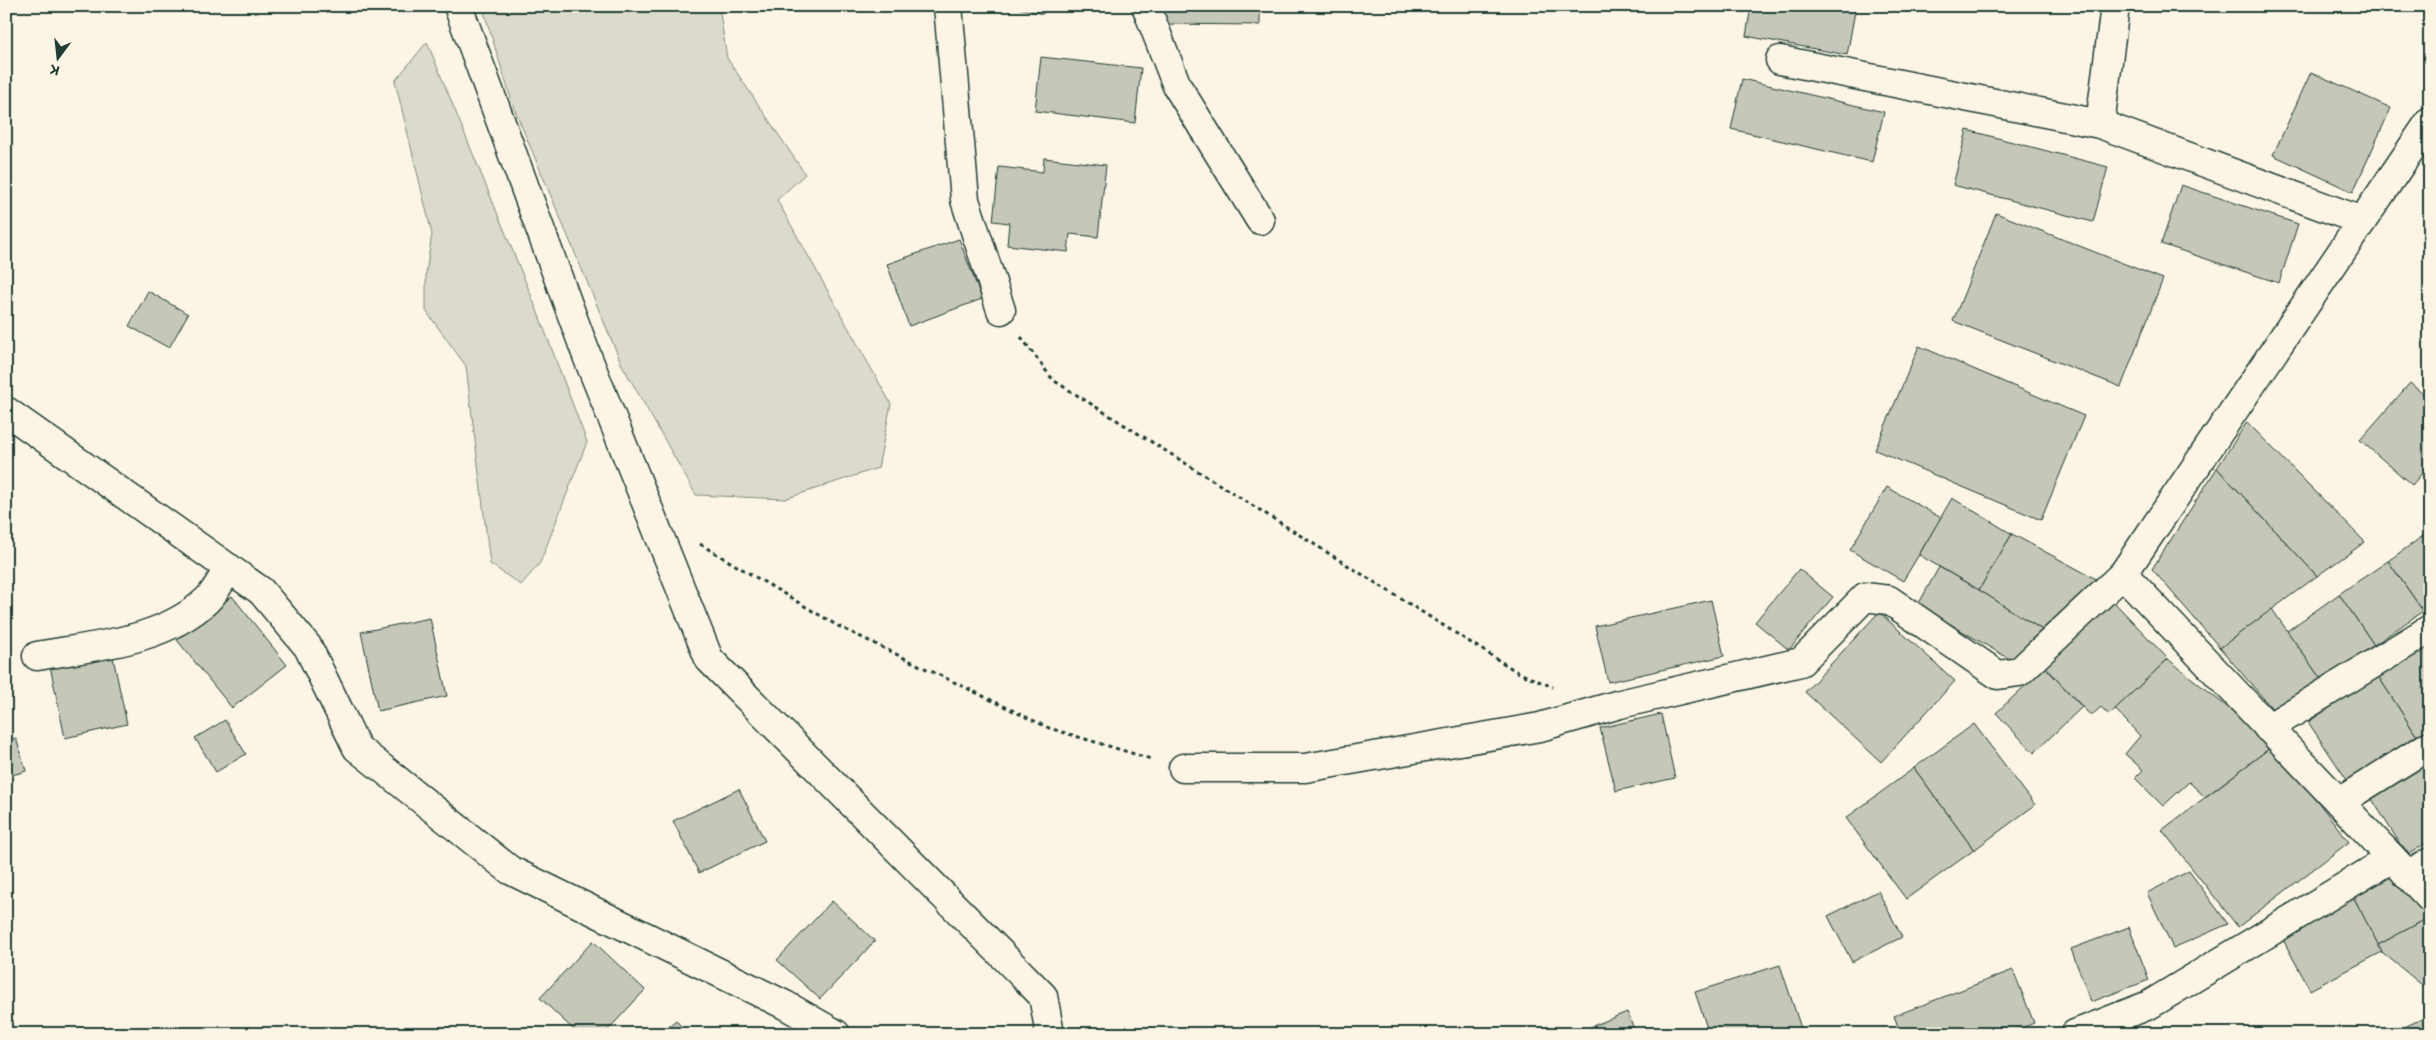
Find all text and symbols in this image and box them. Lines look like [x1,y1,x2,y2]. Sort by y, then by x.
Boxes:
north arrow [32,32,82,82]
text: K [47,60,61,79]

